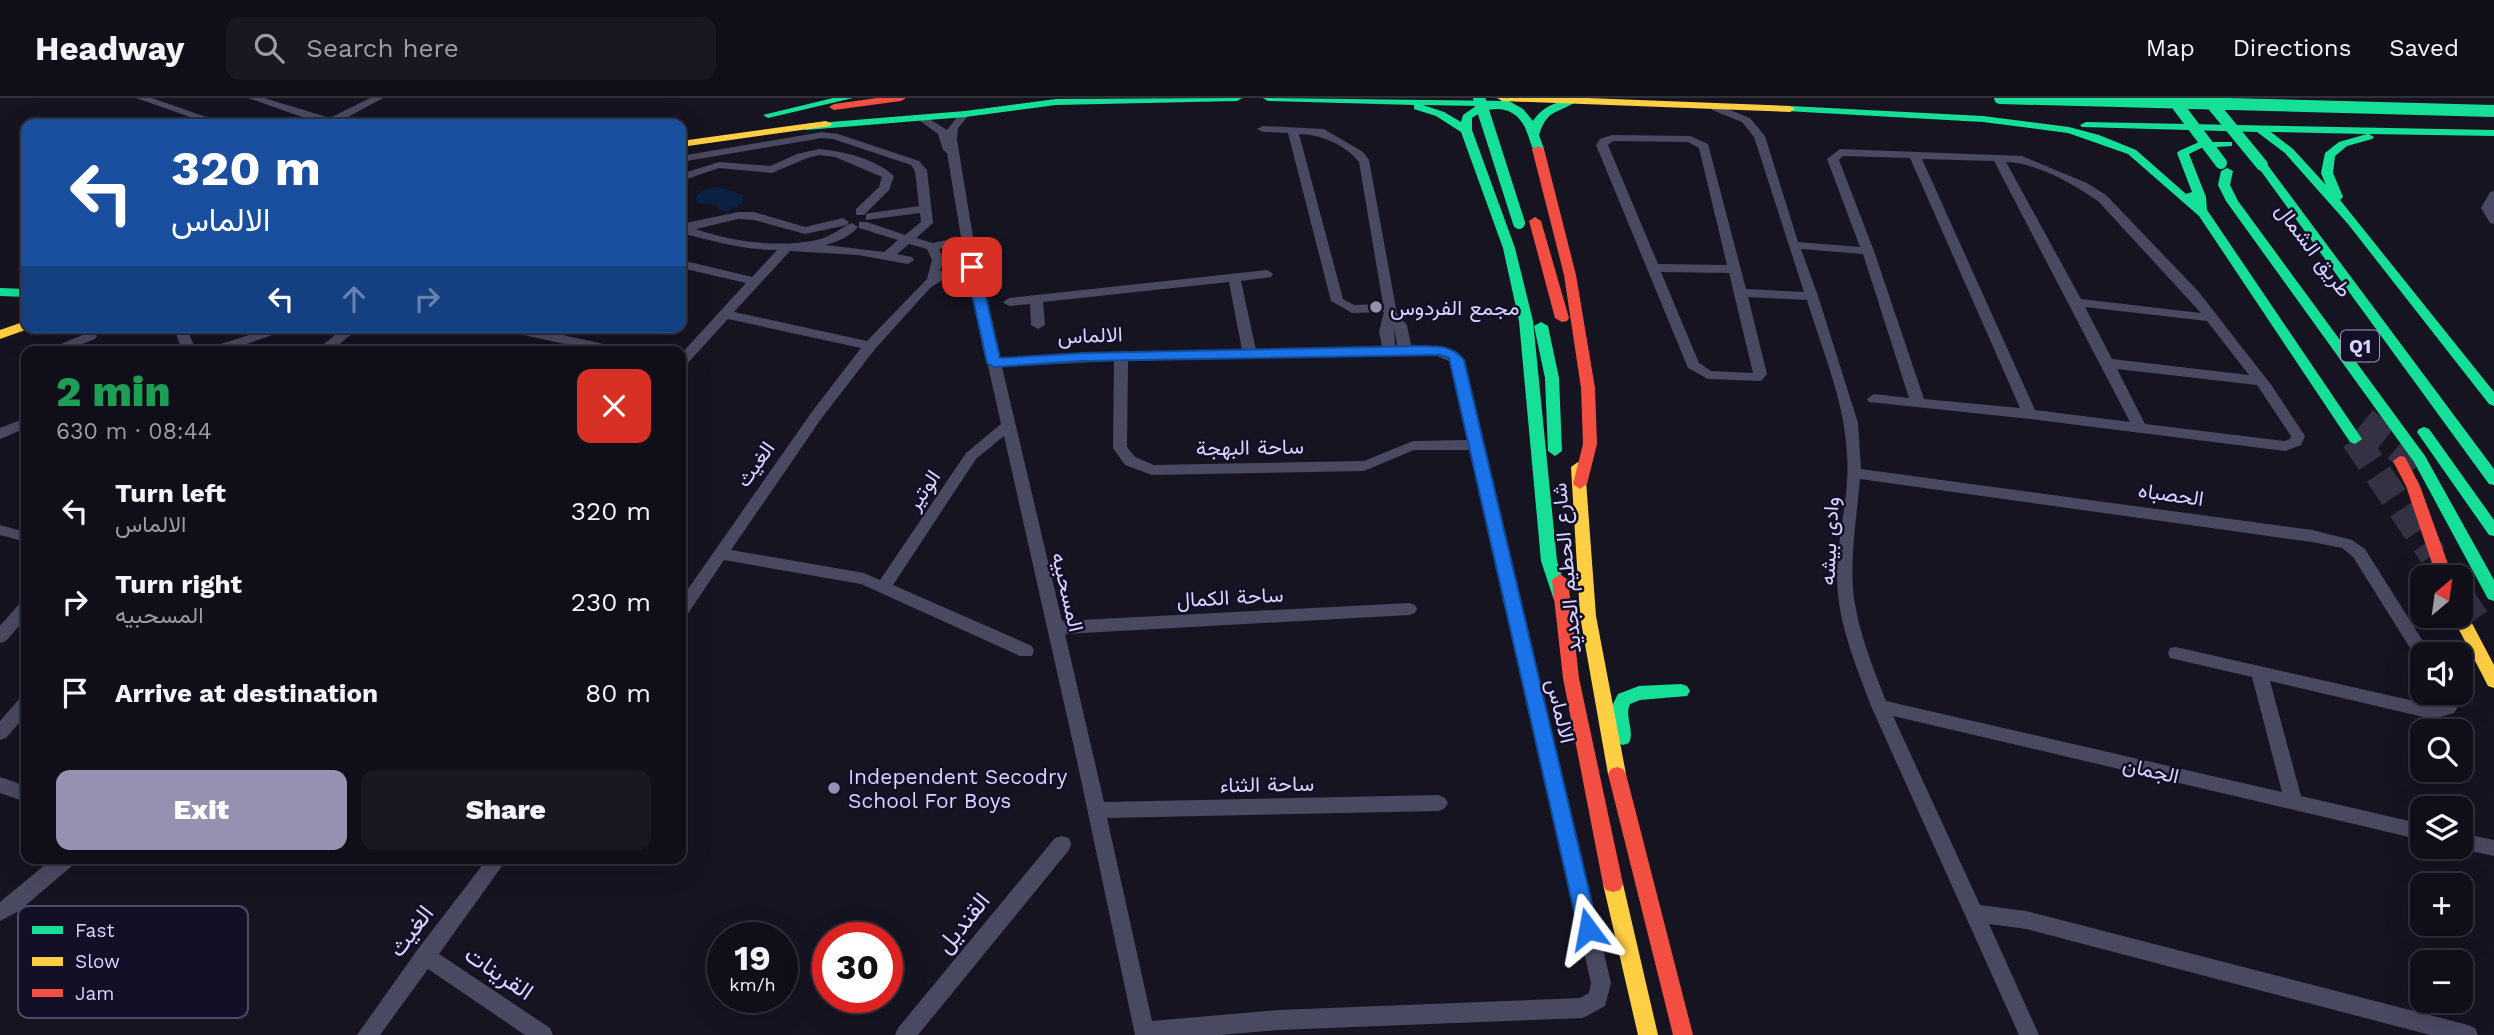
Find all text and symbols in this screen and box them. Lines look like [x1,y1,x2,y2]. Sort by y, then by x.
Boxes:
search box [226,17,716,80]
text: Headway [35,29,184,68]
icon: search [250,29,288,67]
text: Search here [306,33,459,63]
text: Map [2146,34,2195,62]
text: Directions [2233,34,2351,62]
text: Saved [2389,34,2459,62]
text: 320 m [171,139,321,197]
icon: left [56,147,147,238]
street label: طريق الشمال [2270,198,2357,303]
text: الالماس [171,201,270,239]
pin [942,237,1002,297]
icon: arrive [953,248,991,286]
icon: left [262,280,300,318]
icon: ahead [335,280,373,318]
icon: right [408,280,446,318]
place label: مجمع الفردوس [1390,295,1519,322]
marker: مجمع الفردوس [1368,299,1384,315]
street label: الالماس [1057,321,1123,349]
road number: Q1 [2341,330,2379,362]
text: 2 min [56,367,170,416]
button: close [577,369,651,443]
text: 630 m · 08:44 [56,418,212,445]
street label: ساحة البهجة [1196,434,1304,461]
street label: الغيث [730,436,780,492]
street label: الوتير [900,465,946,516]
street label: الحصباه [2137,477,2205,511]
text: Turn left [115,478,226,508]
street label: شارع الحطيم الجديد [1546,482,1588,654]
icon: left [56,492,94,530]
text: 320 m [571,496,651,526]
street label: وادى بيشه [1814,496,1845,586]
text: الالماس [115,511,186,538]
street label: المسحبيه [1047,550,1089,634]
north arrow [2410,565,2473,628]
map controls [2410,565,2473,1013]
text: Turn right [115,569,242,599]
street label: ساحة الكمال [1176,582,1284,612]
icon: right [56,583,94,621]
text: 230 m [571,587,651,617]
text: المسحبيه [115,602,204,629]
button: sound [2410,642,2473,705]
icon: arrive [56,674,94,712]
street label: الالماس [1541,676,1581,746]
text: Arrive at destination [115,678,378,708]
text: 80 m [585,678,651,708]
button: search [2410,719,2473,782]
street label: الجمان [2120,751,2182,789]
place label: Independent Secodry School For Boys [848,764,1067,813]
button: Exit [56,770,347,850]
button: Share [361,770,651,850]
street label: ساحة الثناء [1220,771,1314,797]
marker: Independent Secodry School For Boys [826,780,842,796]
button: layers [2410,796,2473,859]
button: + [2410,873,2473,936]
street label: القنديل [930,887,996,959]
position arrow [1551,892,1625,966]
street label: الغيث [383,900,439,962]
legend [18,906,248,1018]
text: Fast [75,919,114,942]
speed limit sign: 30 [812,922,903,1013]
text: 19 [734,937,771,979]
street label: القرينات [459,940,539,1007]
text: Slow [75,950,120,973]
button: − [2410,950,2473,1013]
text: km/h [729,974,776,995]
text: Jam [75,982,114,1005]

